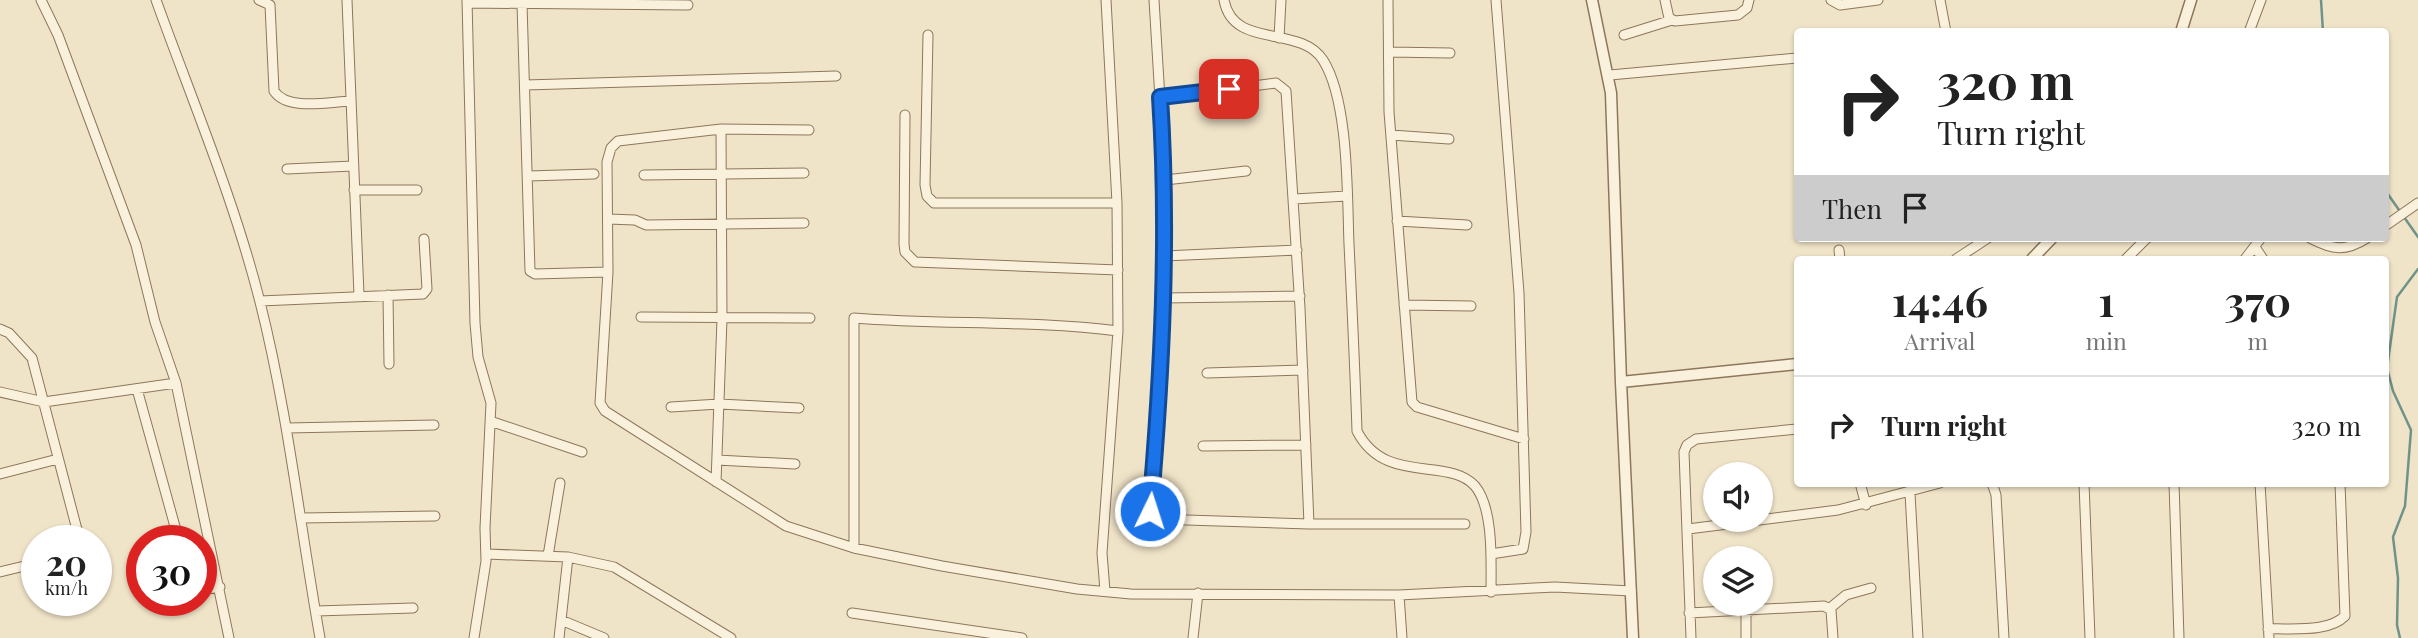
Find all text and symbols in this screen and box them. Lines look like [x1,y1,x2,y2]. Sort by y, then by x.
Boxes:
text: 320 m [1937,47,2074,112]
icon: right [1822,56,1913,147]
pin [1199,59,1259,119]
icon: arrive [1210,70,1248,108]
text: Turn right [1937,110,2085,153]
icon: arrive [1896,189,1934,227]
text: Then [1822,191,1882,226]
text: 14:46 [1892,272,1988,328]
text: 1 [2098,272,2114,328]
text: 370 [2224,272,2291,328]
text: Arrival [1904,325,1975,356]
text: min [2086,325,2127,356]
text: m [2248,325,2268,356]
icon: right [1822,406,1860,444]
text: Turn right [1881,408,2007,443]
text: 320 m [2292,408,2361,443]
map controls [1703,462,1773,616]
button: sound [1703,462,1773,532]
position arrow [1113,474,1187,548]
speed limit sign: 30 [126,525,217,616]
text: 20 [46,538,87,585]
button: layers [1703,546,1773,616]
text: km/h [45,576,88,600]

